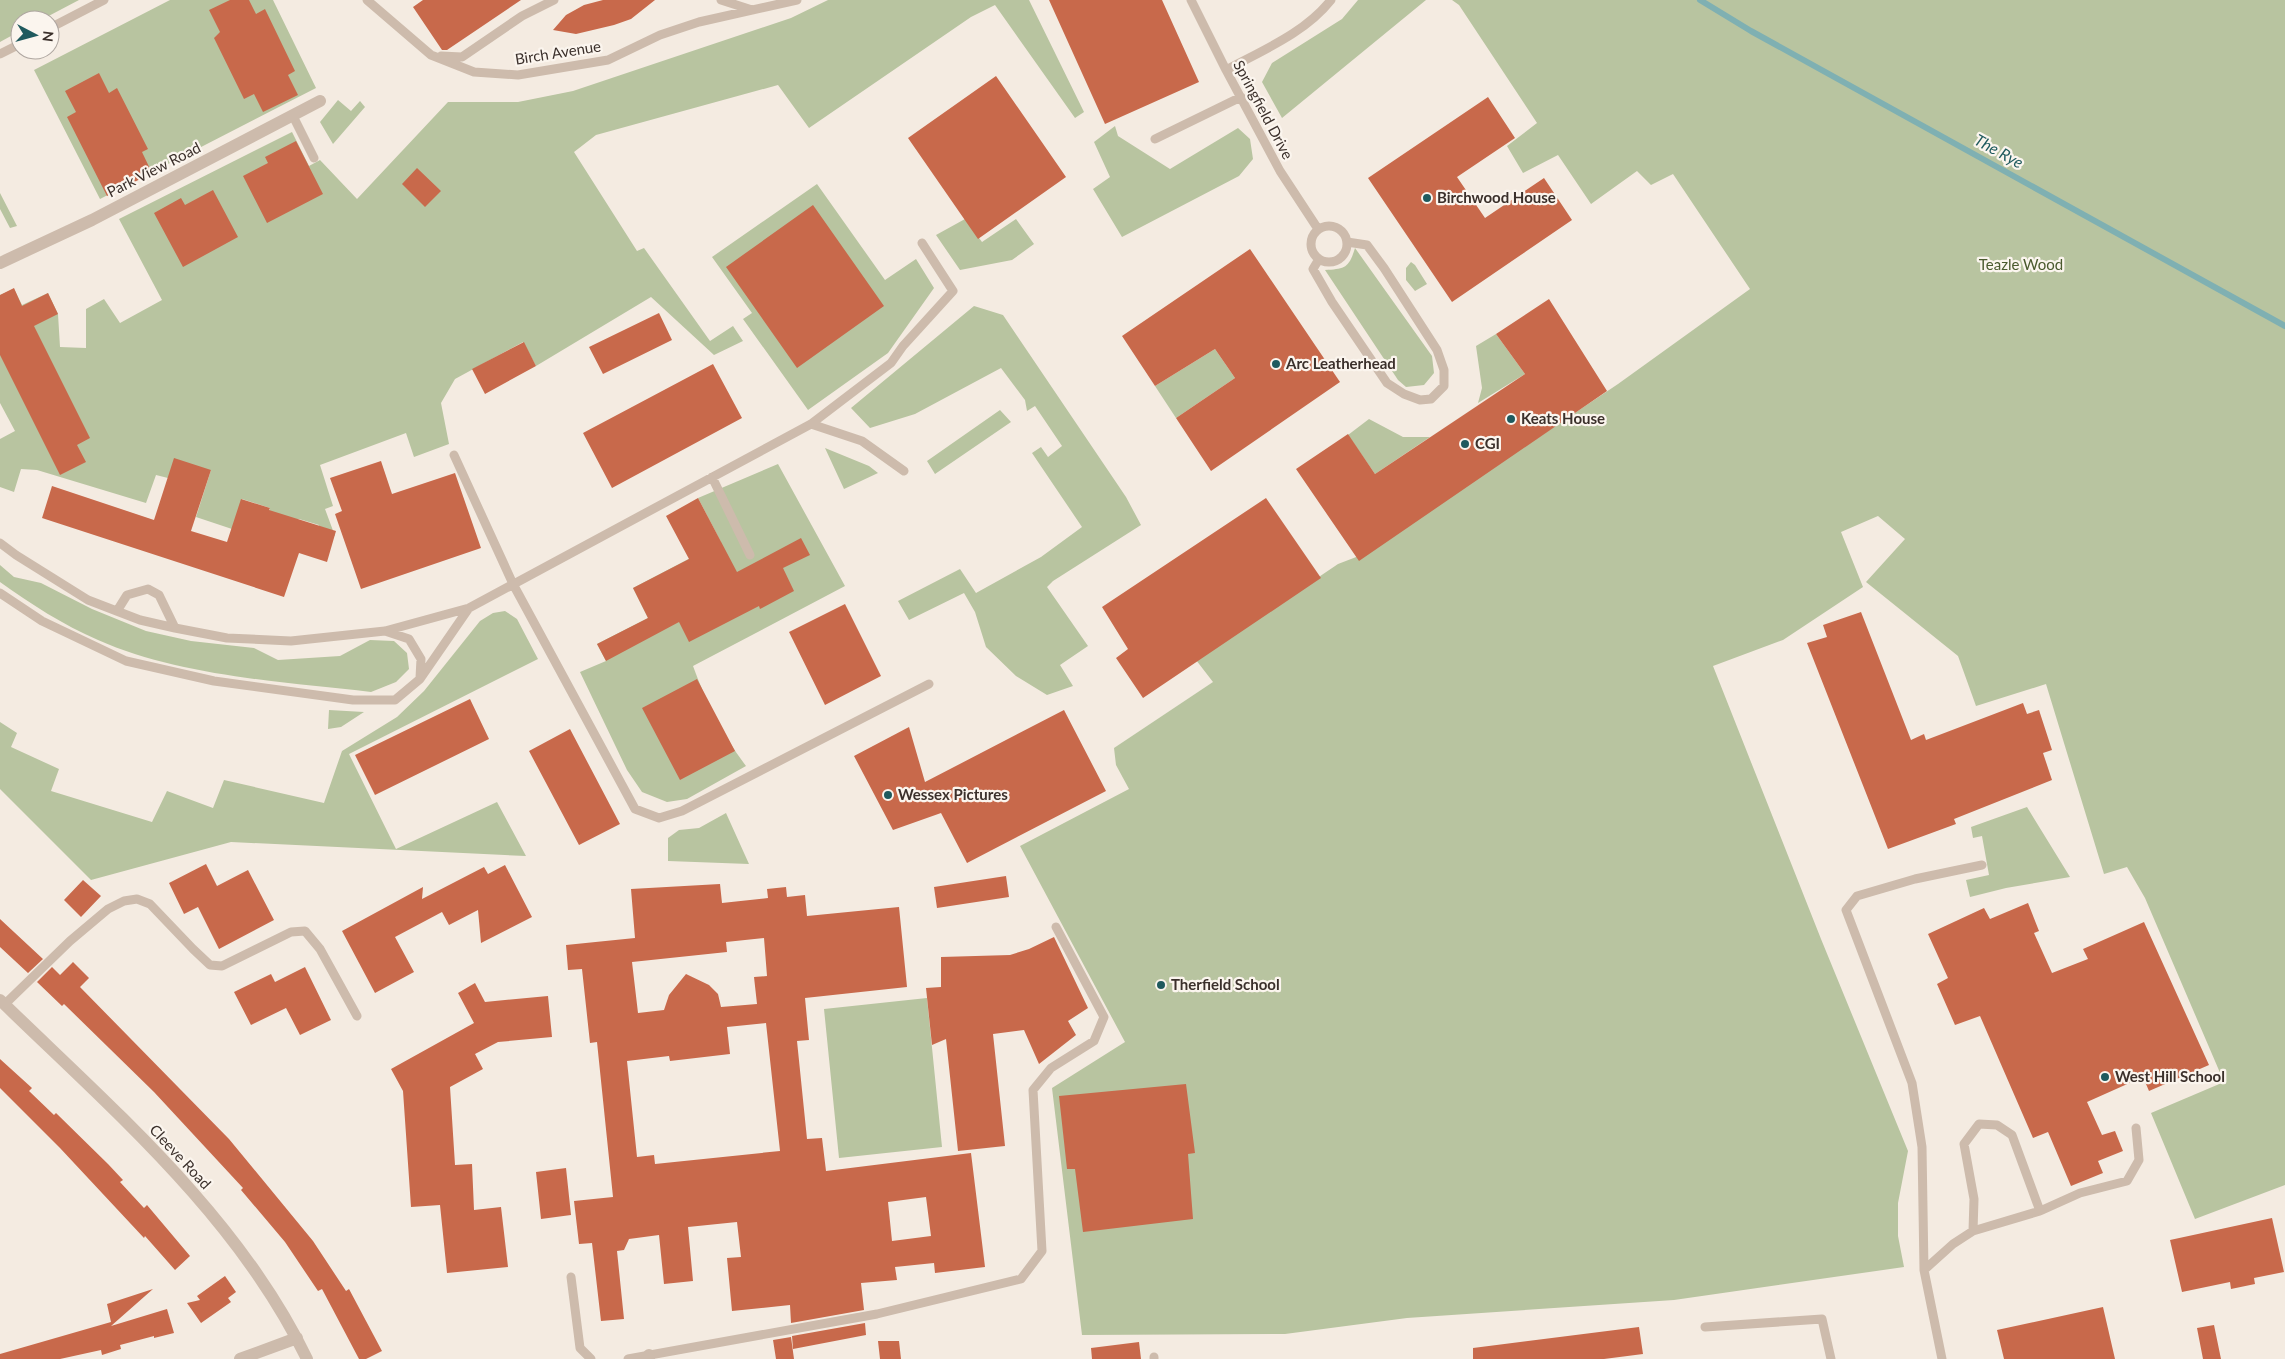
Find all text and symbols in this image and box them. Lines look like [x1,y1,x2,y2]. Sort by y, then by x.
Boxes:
north arrow [10,10,60,60]
text: N [39,30,57,43]
street label: Birch Avenue [514,36,602,68]
street label: Springfield Drive [1230,57,1298,162]
water label: The Rye [1972,129,2027,172]
street label: Park View Road [104,138,203,200]
place label: Birchwood House [1437,188,1556,206]
marker: Birchwood House [1421,192,1433,204]
park label: Teazle Wood [1979,255,2063,273]
place label: Arc Leatherhead [1285,354,1396,372]
marker: Arc Leatherhead [1270,358,1282,370]
place label: Keats House [1521,409,1605,427]
marker: Keats House [1505,413,1517,425]
place label: CGI [1475,434,1500,452]
marker: CGI [1459,438,1471,450]
place label: Wessex Pictures [898,785,1008,803]
marker: Wessex Pictures [882,789,894,801]
place label: Therfield School [1171,975,1280,993]
marker: Therfield School [1155,979,1167,991]
place label: West Hill School [2115,1067,2225,1085]
marker: West Hill School [2099,1071,2111,1083]
street label: Cleeve Road [146,1120,215,1192]

